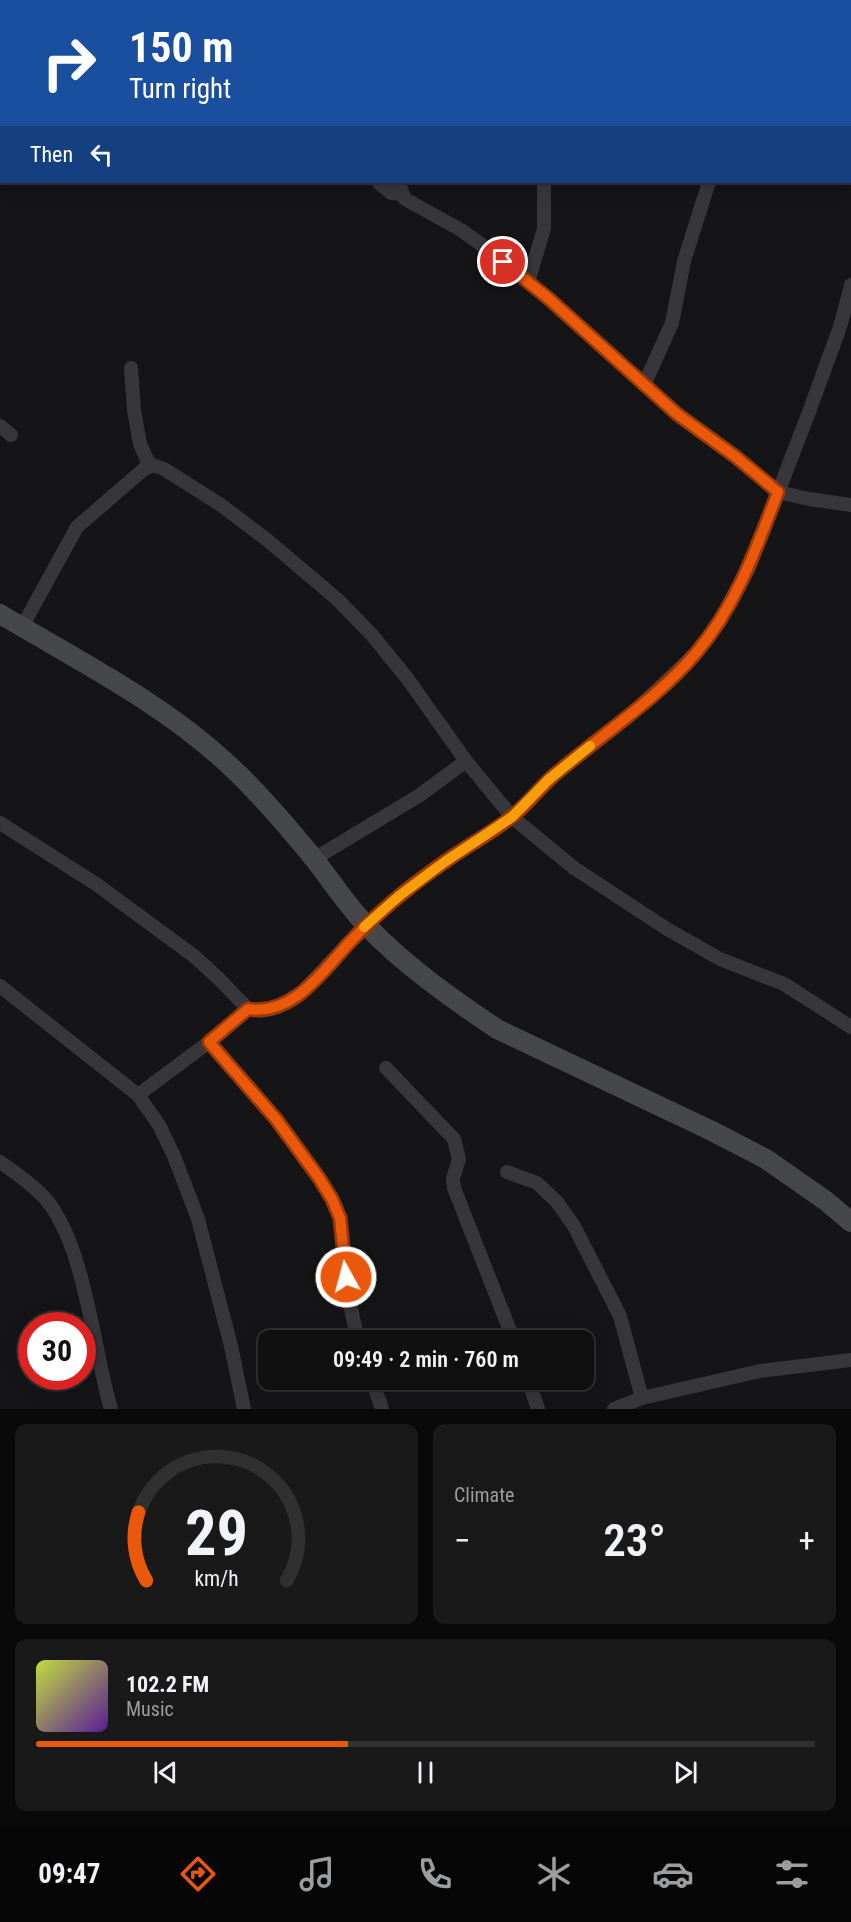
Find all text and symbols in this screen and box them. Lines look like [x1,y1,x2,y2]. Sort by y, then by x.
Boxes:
text: 150 m [129,23,234,72]
icon: right [30,24,108,102]
text: Turn right [129,73,231,105]
icon: left [85,138,118,171]
text: Then [30,142,73,167]
pin [477,236,528,287]
icon: arrive [486,245,519,278]
position arrow [314,1245,378,1309]
speed limit sign: 30 [18,1312,96,1390]
text: 09:49 · 2 min · 760 m [333,1347,519,1372]
text: Climate [454,1483,514,1507]
text: 29 [185,1497,248,1570]
text: 23° [603,1514,666,1567]
text: − [454,1521,471,1560]
text: + [799,1521,815,1560]
text: km/h [194,1566,239,1591]
text: 102.2 FM [126,1672,209,1697]
text: Music [126,1697,174,1721]
icon: previous [149,1756,182,1789]
icon: pause [409,1756,442,1789]
icon: next [669,1756,702,1789]
icon: directions [177,1853,219,1895]
icon: music [296,1853,338,1895]
icon: phone [414,1853,456,1895]
icon: climate [533,1853,575,1895]
icon: car [652,1853,694,1895]
icon: filters [771,1853,813,1895]
text: 09:47 [38,1858,100,1890]

